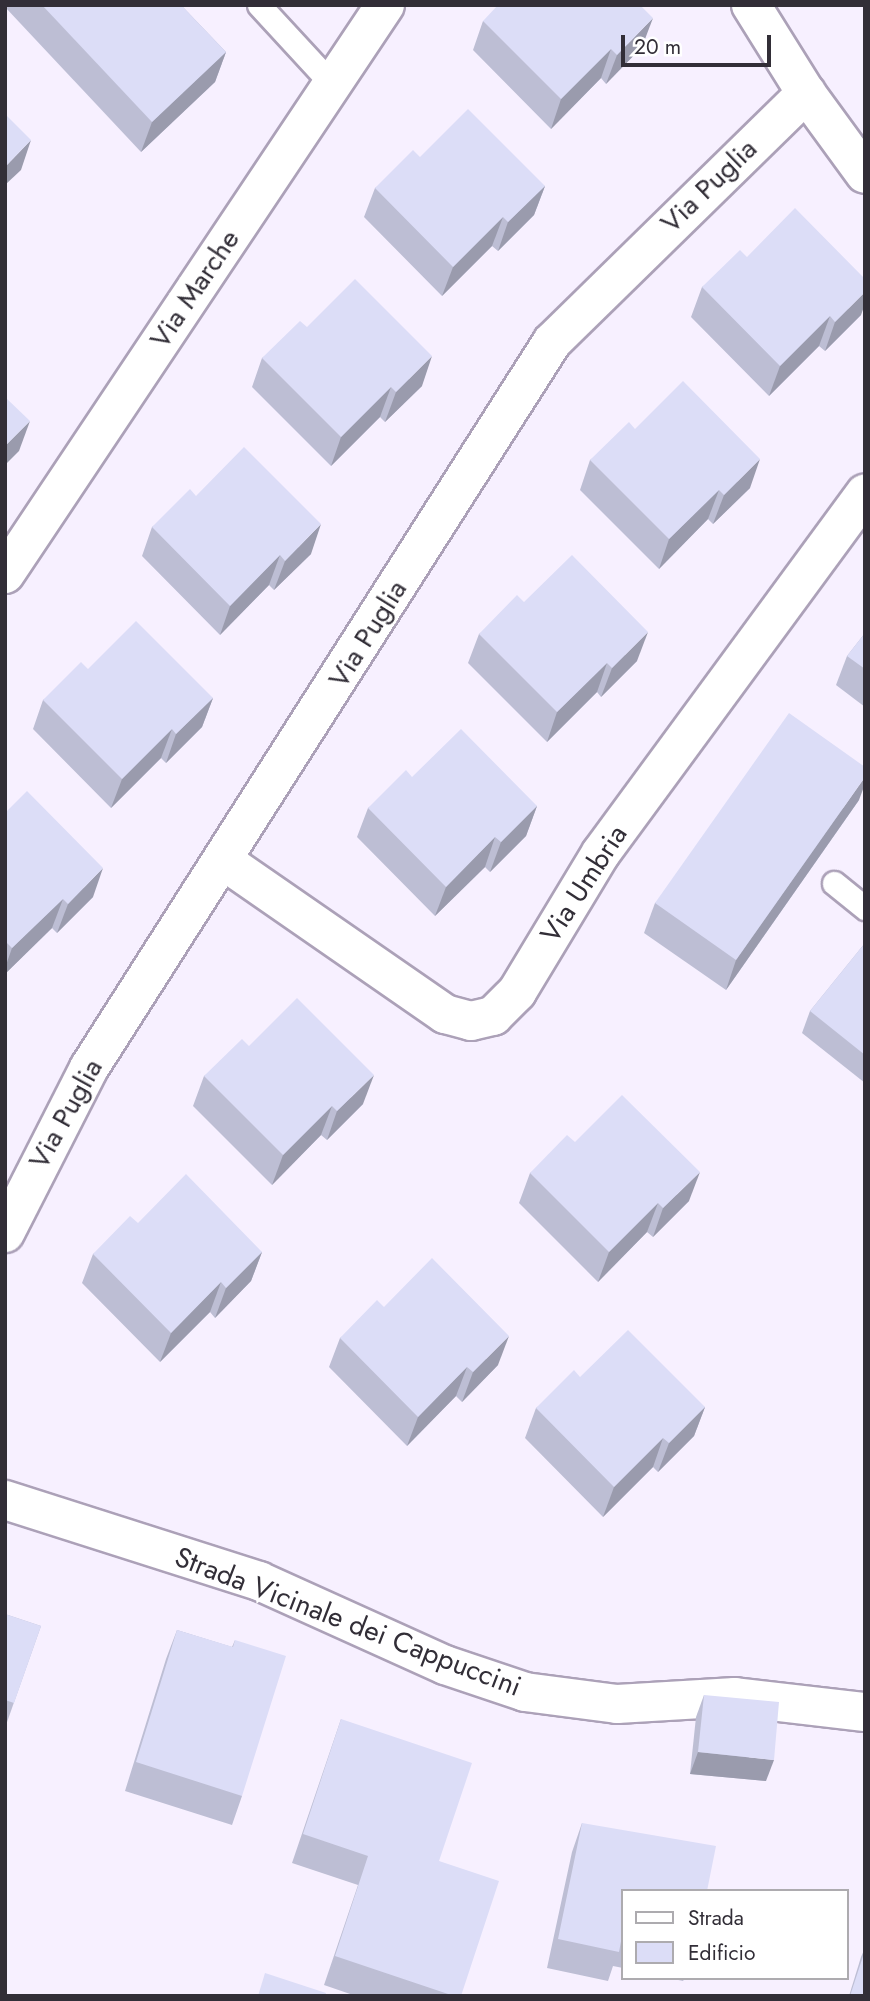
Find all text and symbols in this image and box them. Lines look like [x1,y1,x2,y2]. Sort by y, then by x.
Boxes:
scale bar [625,21,776,65]
text: 20 m [634,32,681,62]
street label: Via Puglia [654,132,764,240]
street label: Via Marche [143,223,247,355]
street label: Via Puglia [322,574,414,694]
street label: Via Umbria [534,819,634,949]
street label: Via Puglia [22,1053,110,1175]
street label: Strada Vicinale dei Cappuccini [170,1540,526,1704]
legend [622,1889,849,1980]
text: Strada [688,1903,744,1933]
text: Edificio [688,1938,755,1968]

